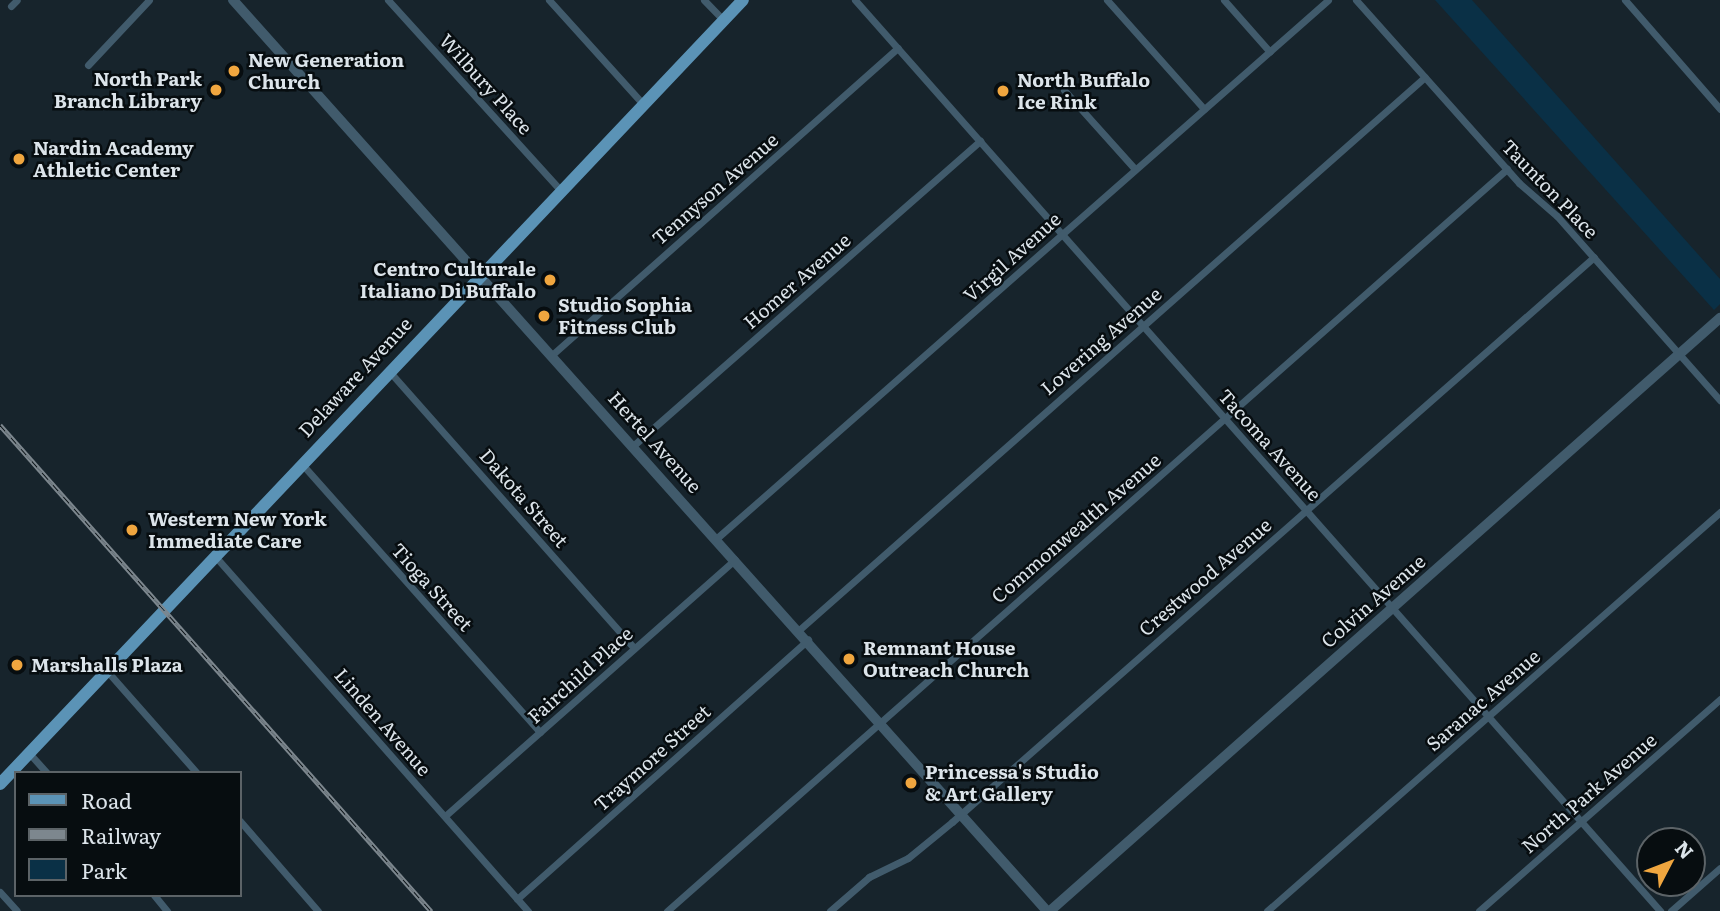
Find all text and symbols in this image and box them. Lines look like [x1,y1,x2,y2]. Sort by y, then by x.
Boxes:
street label: Wilbury Place [435,29,537,139]
place label: New Generation Church [248,49,404,93]
marker: New Generation Church [226,63,242,79]
place label: North Park Branch Library [54,68,202,112]
place label: North Buffalo Ice Rink [1017,69,1150,113]
marker: North Park Branch Library [208,82,224,98]
marker: North Buffalo Ice Rink [995,83,1011,99]
street label: Tennyson Avenue [647,128,783,250]
street label: Taunton Place [1497,135,1603,243]
place label: Nardin Academy Athletic Center [33,137,194,181]
marker: Nardin Academy Athletic Center [11,151,27,167]
street label: Virgil Avenue [959,207,1065,307]
street label: Homer Avenue [739,228,855,334]
place label: Centro Culturale Italiano Di Buffalo [360,258,536,302]
marker: Centro Culturale Italiano Di Buffalo [542,272,558,288]
street label: Lovering Avenue [1036,282,1166,400]
place label: Studio Sophia Fitness Club [558,294,692,338]
marker: Studio Sophia Fitness Club [536,308,552,324]
street label: Delaware Avenue [294,312,416,442]
street label: Tacoma Avenue [1214,384,1326,506]
street label: Hertel Avenue [604,387,706,497]
street label: Dakota Street [475,444,573,552]
street label: Commonwealth Avenue [987,448,1165,608]
place label: Western New York Immediate Care [148,508,327,552]
street label: Crestwood Avenue [1134,513,1276,641]
marker: Western New York Immediate Care [122,520,142,540]
street label: Tioga Street [387,538,477,636]
street label: Colvin Avenue [1316,550,1430,652]
street label: Fairchild Place [523,622,637,728]
place label: Remnant House Outreach Church [863,637,1029,681]
street label: Saranac Avenue [1422,645,1544,755]
marker: Remnant House Outreach Church [841,651,857,667]
place label: Marshalls Plaza [31,654,183,676]
marker: Marshalls Plaza [9,657,25,673]
street label: Linden Avenue [330,664,436,780]
street label: Traymore Street [589,700,715,816]
street label: North Park Avenue [1517,728,1661,858]
place label: Princessa's Studio & Art Gallery [925,761,1099,805]
legend [14,771,242,897]
marker: Princessa's Studio & Art Gallery [903,775,919,791]
text: Road [81,784,132,815]
text: Railway [81,819,161,850]
north arrow [1636,827,1706,897]
text: N [1669,834,1701,865]
text: Park [81,854,127,885]

